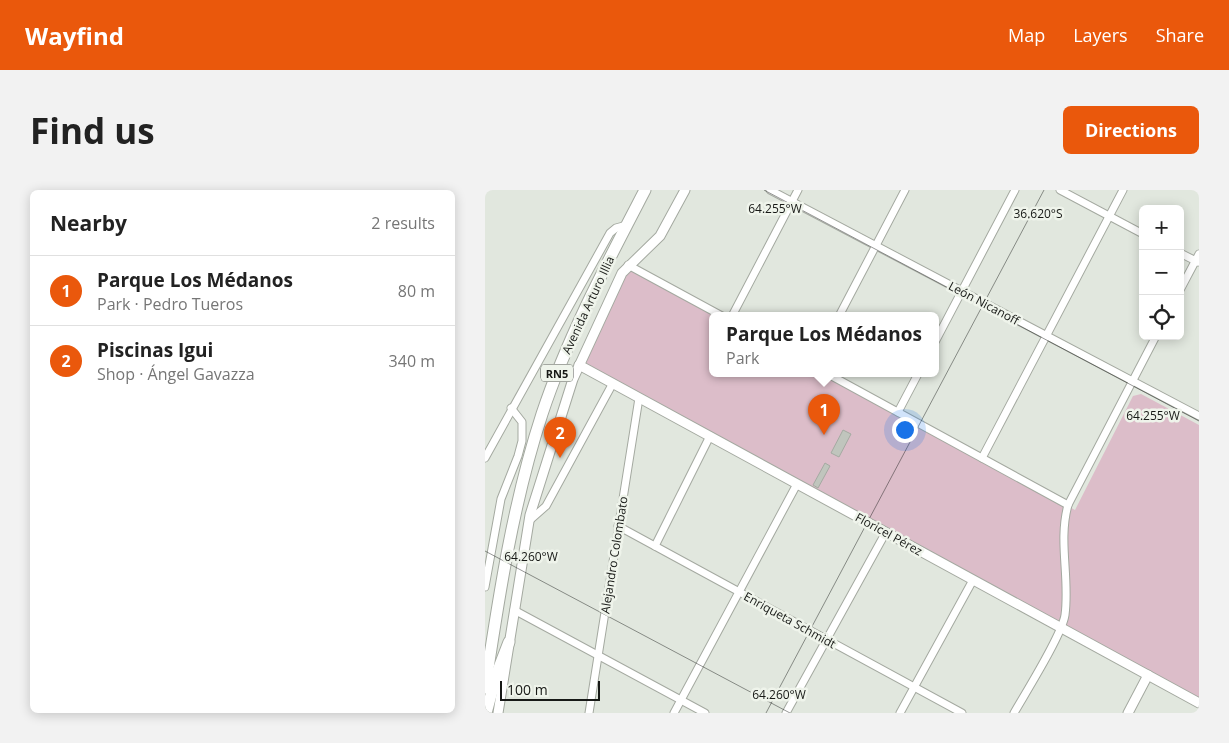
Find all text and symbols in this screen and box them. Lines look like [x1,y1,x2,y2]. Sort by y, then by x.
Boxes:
text: Wayfind [25,19,124,52]
text: Map [1008,23,1045,47]
text: Layers [1073,23,1128,47]
text: Share [1156,23,1204,47]
button: Directions [1063,106,1199,154]
text: Find us [30,107,155,154]
text: 64.255°W [748,200,802,217]
text: 36.620°S [1013,205,1063,222]
map controls [1139,205,1184,340]
button: + [1139,205,1184,250]
text: Nearby [50,209,127,237]
text: 2 results [371,212,435,234]
button: − [1139,250,1184,295]
street label: Avenida Arturo Illia [558,253,618,357]
text: Parque Los Médanos [97,267,293,293]
street label: León Nicanoff [946,277,1023,329]
text: 1 [61,280,71,302]
text: 80 m [398,280,435,302]
text: Park · Pedro Tueros [97,293,243,315]
button: locate [1139,295,1184,340]
popup [709,312,939,377]
text: Parque Los Médanos [726,321,922,347]
text: Piscinas Igui [97,337,213,363]
text: Park [726,347,760,369]
text: 2 [61,350,71,372]
text: 340 m [389,350,435,372]
text: Shop · Ángel Gavazza [97,363,255,385]
road number: RN5 [541,364,573,382]
pin: 1 [808,394,840,435]
text: 64.255°W [1126,407,1180,424]
pin: 2 [544,417,576,458]
your location [892,417,918,443]
street label: Alejandro Colombato [596,495,632,615]
street label: Floricel Pérez [852,509,926,560]
text: 64.260°W [504,548,558,565]
street label: Enriqueta Schmidt [741,588,839,652]
scale bar [500,678,600,701]
text: 100 m [507,680,548,699]
text: 64.260°W [752,686,806,703]

